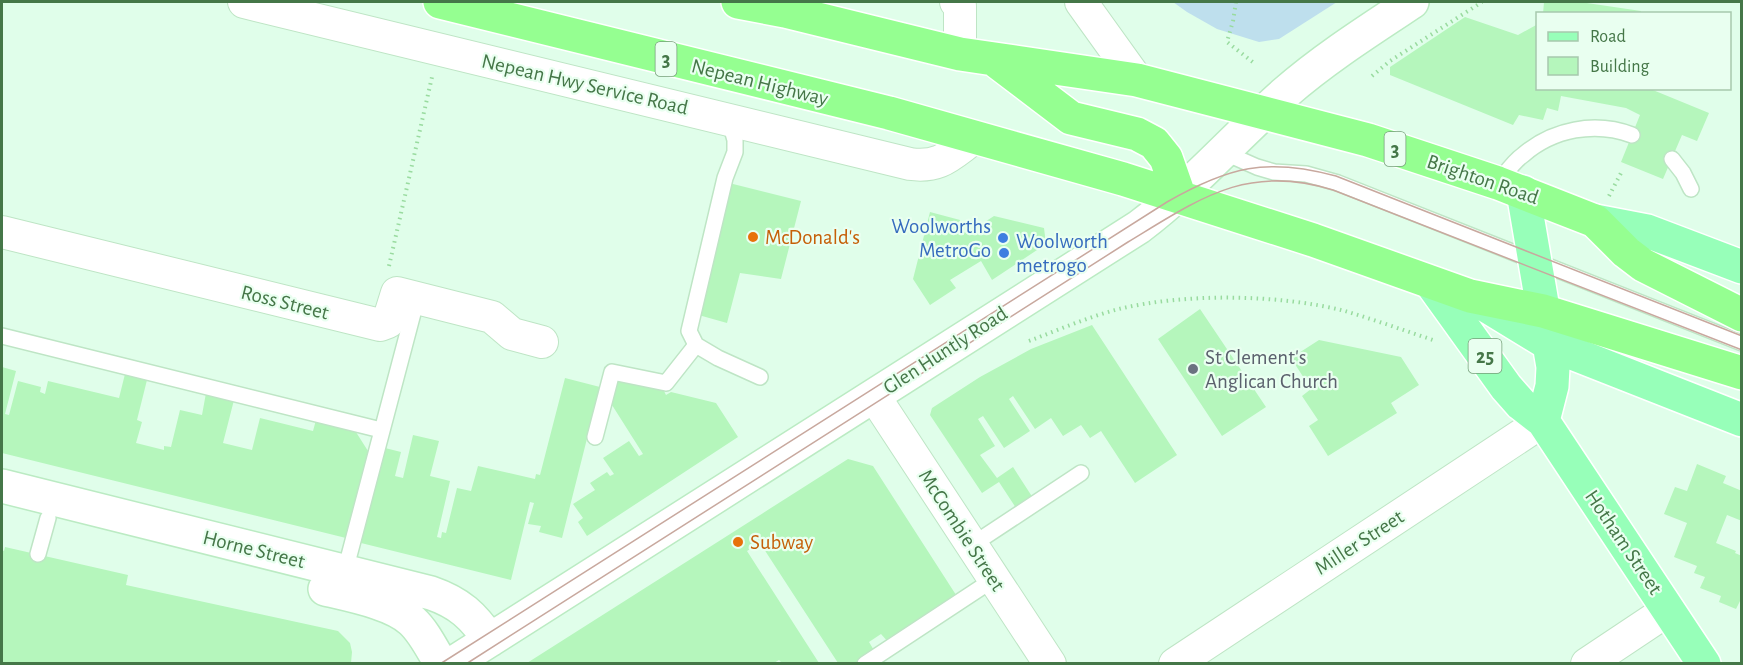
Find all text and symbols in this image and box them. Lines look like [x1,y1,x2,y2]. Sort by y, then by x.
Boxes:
legend [1536,12,1731,90]
text: Road [1590,28,1626,46]
road number: 3 [656,42,676,76]
street label: Nepean Hwy Service Road [480,50,690,119]
street label: Nepean Highway [689,55,830,110]
text: Building [1590,58,1650,76]
road number: 3 [1384,132,1406,166]
street label: Brighton Road [1424,151,1542,208]
place label: Woolworths MetroGo [891,216,991,261]
place label: McDonald's [765,227,860,248]
marker: McDonald's [746,230,760,244]
marker: Woolworths MetroGo [996,231,1010,245]
place label: Woolworth metrogo [1016,231,1108,276]
marker: Woolworth metrogo [997,246,1011,260]
street label: Ross Street [239,281,331,324]
street label: Glen Huntly Road [880,303,1011,398]
road number: 25 [1468,339,1502,373]
place label: St Clement's Anglican Church [1205,347,1338,392]
marker: St Clement's Anglican Church [1186,362,1200,376]
street label: McCombie Street [915,466,1009,595]
street label: Hotham Street [1581,486,1666,599]
street label: Miller Street [1311,506,1408,579]
street label: Horne Street [201,527,307,572]
place label: Subway [750,532,813,553]
marker: Subway [731,535,745,549]

